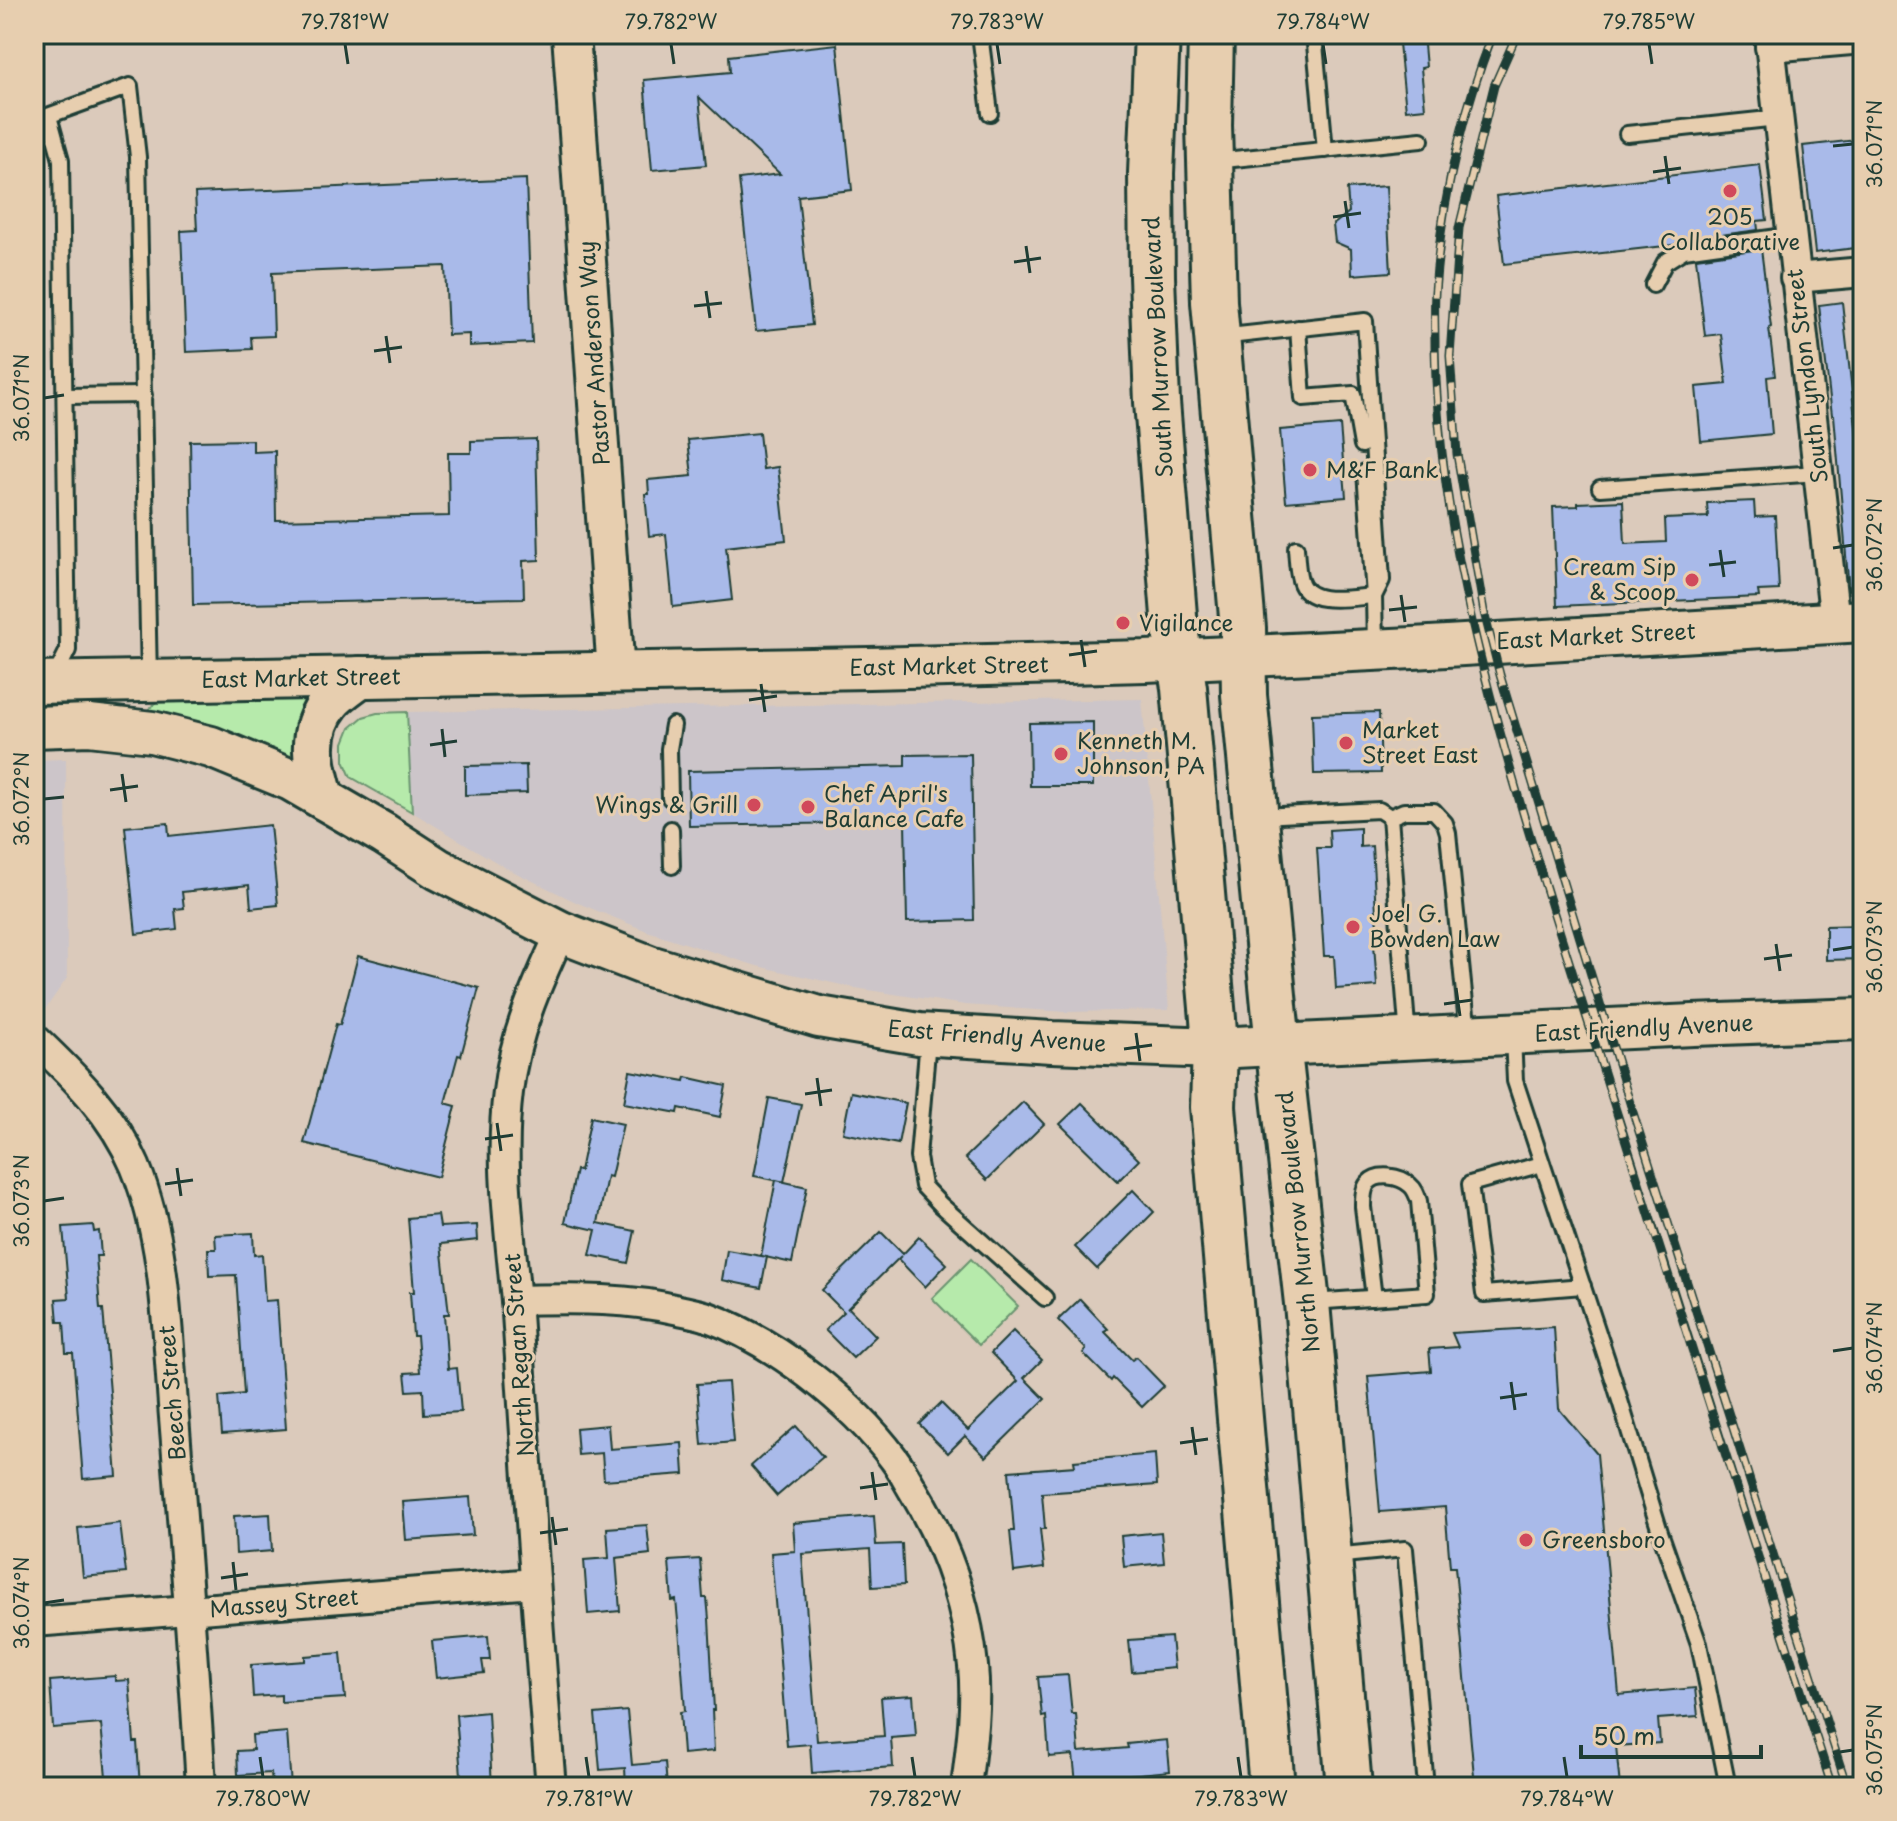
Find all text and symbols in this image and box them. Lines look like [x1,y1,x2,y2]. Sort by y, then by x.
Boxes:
text: 79.781°W [301,6,389,36]
text: 79.782°W [625,6,718,36]
text: 79.783°W [950,6,1044,36]
text: 79.784°W [1276,6,1370,36]
text: 79.785°W [1603,6,1696,36]
text: 36.071°N [1859,100,1889,188]
marker: 205 Collaborative [1721,182,1739,200]
place label: 205 Collaborative [1660,199,1800,257]
street label: South Murrow Boulevard [1133,216,1180,478]
street label: Pastor Anderson Way [568,240,617,467]
street label: South Lyndon Street [1776,267,1835,485]
text: 36.071°N [6,354,36,442]
place label: M&F Bank [1326,452,1439,485]
marker: M&F Bank [1301,461,1319,479]
text: 36.072°N [1859,498,1889,592]
place label: Cream Sip & Scoop [1563,549,1676,607]
marker: Cream Sip & Scoop [1683,571,1701,589]
place label: Vigilance [1139,605,1234,638]
street label: East Market Street [1496,613,1696,656]
marker: Vigilance [1114,614,1132,632]
street label: East Market Street [849,646,1049,683]
street label: East Market Street [201,658,401,695]
place label: Market Street East [1362,712,1478,770]
place label: Kenneth M. Johnson, PA [1077,723,1205,781]
marker: Market Street East [1337,734,1355,752]
marker: Kenneth M. Johnson, PA [1052,745,1070,763]
text: 36.072°N [6,752,36,846]
place label: Chef April's Balance Cafe [824,776,964,834]
place label: Wings & Grill [595,787,738,820]
marker: Wings & Grill [745,796,763,814]
marker: Chef April's Balance Cafe [799,798,817,816]
place label: Joel G. Bowden Law [1369,896,1500,954]
text: 36.073°N [1859,900,1889,994]
marker: Joel G. Bowden Law [1344,918,1362,936]
street label: East Friendly Avenue [1534,1004,1754,1049]
street label: East Friendly Avenue [887,1010,1107,1059]
street label: North Murrow Boulevard [1266,1090,1327,1354]
text: 36.073°N [6,1154,36,1248]
street label: North Regan Street [494,1252,541,1458]
text: 36.074°N [1859,1301,1889,1395]
street label: Beech Street [148,1324,193,1462]
place label: Greensboro [1542,1522,1666,1555]
marker: Greensboro [1517,1531,1535,1549]
text: 36.074°N [6,1556,36,1650]
street label: Massey Street [208,1579,360,1624]
text: 36.075°N [1859,1704,1889,1796]
scale bar [1581,1709,1761,1759]
text: 50 m [1593,1717,1655,1753]
text: 79.780°W [216,1783,311,1813]
text: 79.781°W [545,1783,633,1813]
text: 79.782°W [869,1783,962,1813]
text: 79.783°W [1194,1783,1288,1813]
text: 79.784°W [1520,1783,1614,1813]

